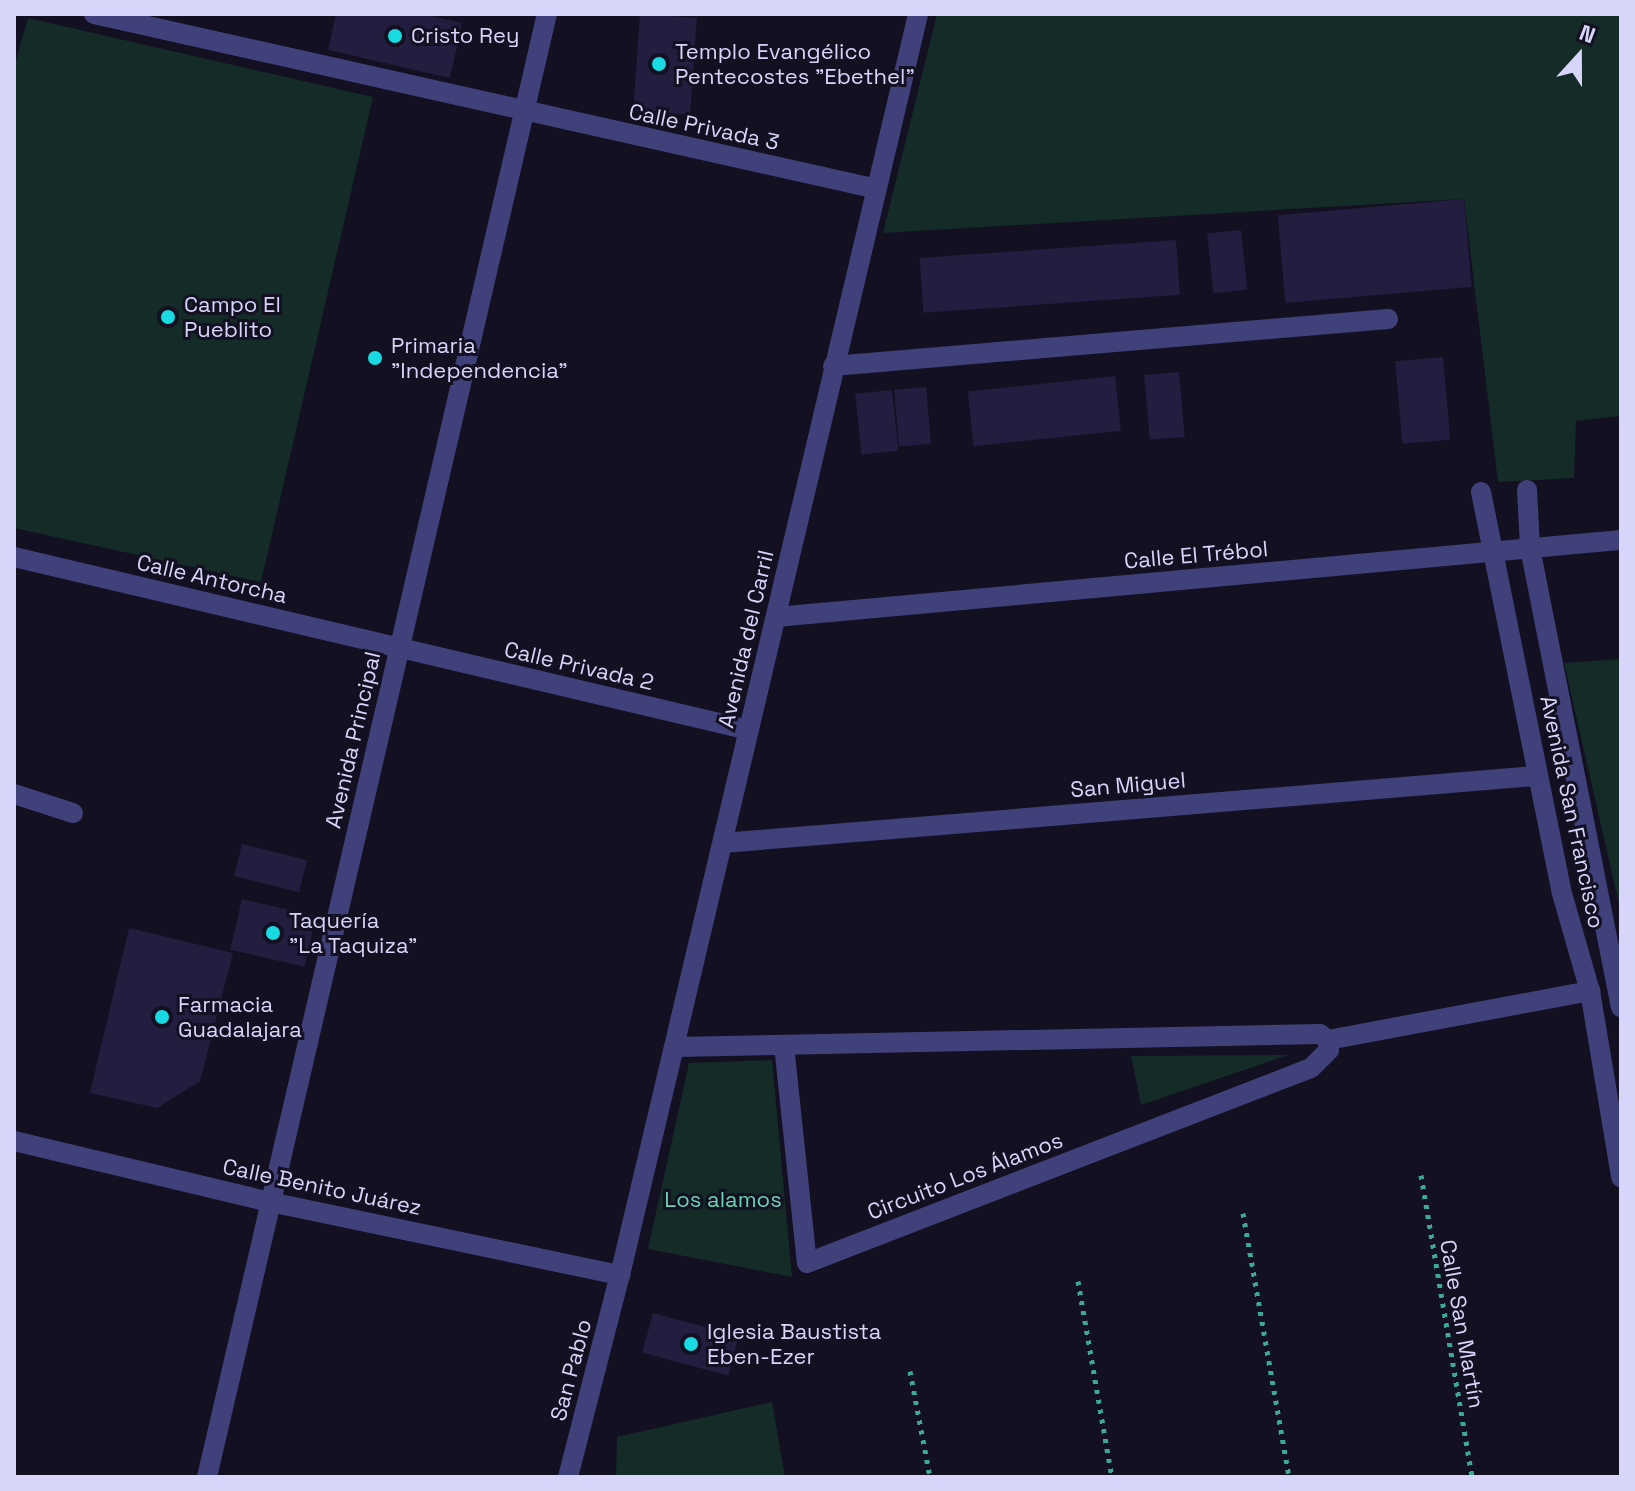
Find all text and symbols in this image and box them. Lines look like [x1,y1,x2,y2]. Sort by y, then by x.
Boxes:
north arrow [1539,16,1619,96]
text: N [1576,18,1600,49]
place label: Cristo Rey [411,23,519,49]
marker: Cristo Rey [386,27,404,45]
place label: Templo Evangélico Pentecostes "Ebethel" [675,38,915,90]
marker: Templo Evangélico Pentecostes "Ebethel" [650,55,668,73]
street label: Calle Privada 3 [627,98,781,156]
place label: Campo El Pueblito [184,291,281,342]
marker: Campo El Pueblito [159,308,177,326]
place label: Primaria "Independencia" [391,332,568,384]
marker: Primaria "Independencia" [366,349,384,367]
street label: Calle El Trébol [1123,536,1269,574]
street label: Avenida del Carril [713,548,779,730]
street label: Calle Antorcha [134,549,290,609]
street label: Calle Privada 2 [502,636,656,696]
street label: Avenida Principal [320,649,386,831]
street label: Avenida San Francisco [1534,693,1610,931]
street label: San Miguel [1069,767,1187,803]
place label: Taquería "La Taquiza" [289,907,418,958]
marker: Taquería "La Taquiza" [264,924,282,942]
place label: Farmacia Guadalajara [178,991,302,1042]
marker: Farmacia Guadalajara [153,1008,171,1026]
street label: Circuito Los Álamos [864,1127,1066,1225]
street label: Calle Benito Juárez [220,1153,424,1221]
park label: Los alamos [664,1187,782,1213]
street label: Calle San Martín [1434,1238,1490,1410]
street label: San Pablo [545,1316,597,1424]
place label: Iglesia Baustista Eben-Ezer [707,1318,881,1370]
marker: Iglesia Baustista Eben-Ezer [682,1335,700,1353]

